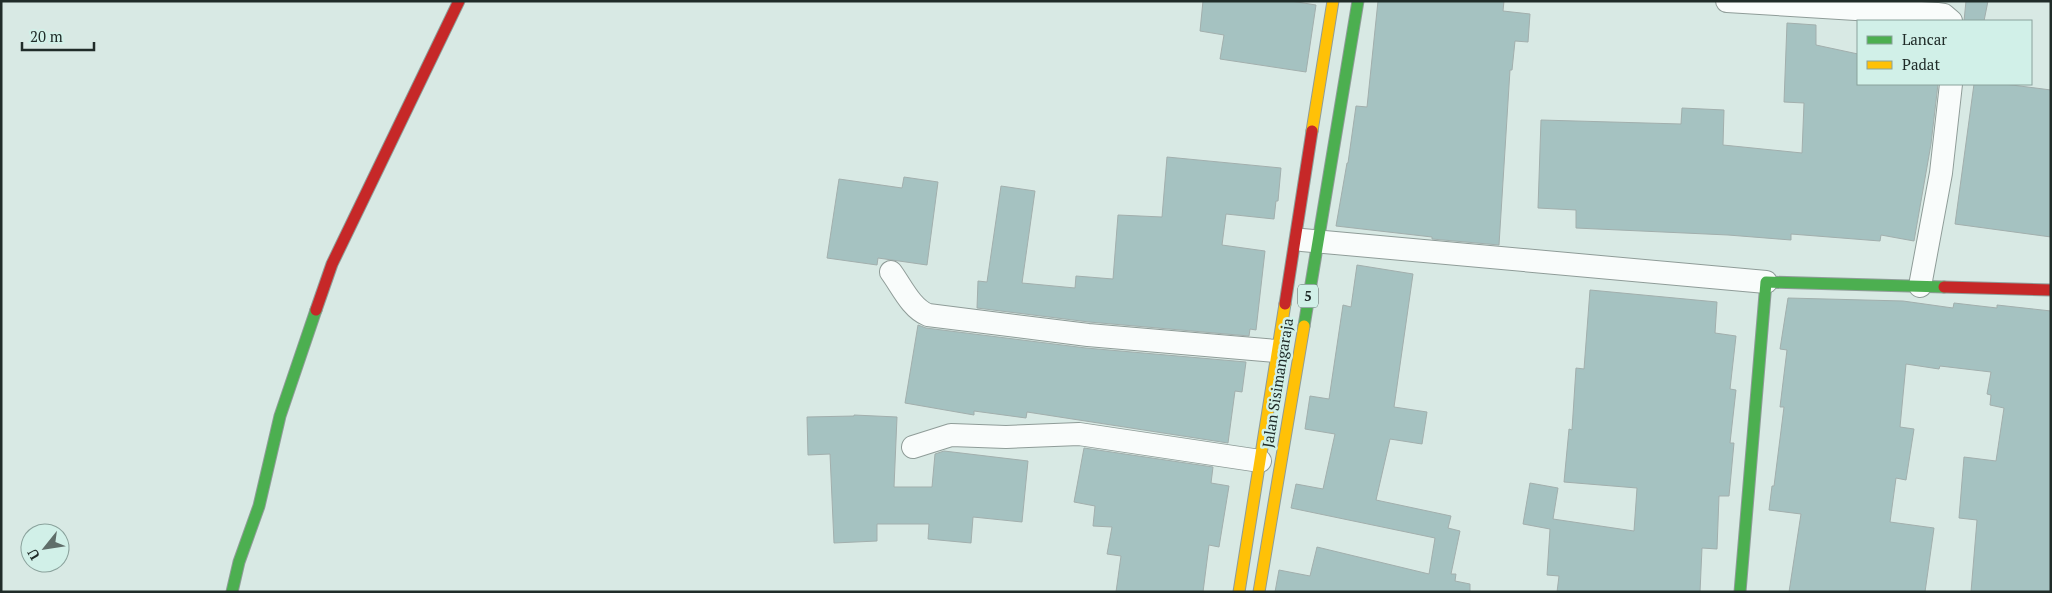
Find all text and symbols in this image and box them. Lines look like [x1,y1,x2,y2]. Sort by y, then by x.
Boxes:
scale bar [22,20,95,52]
legend [1857,20,2032,85]
text: 20 m [30,26,63,46]
text: Lancar [1902,29,1947,49]
text: Padat [1902,54,1940,74]
road number: 5 [1298,284,1318,308]
street label: Jalan Sisimangaraja [1257,316,1297,449]
north arrow [20,523,70,573]
text: U [23,546,44,564]

